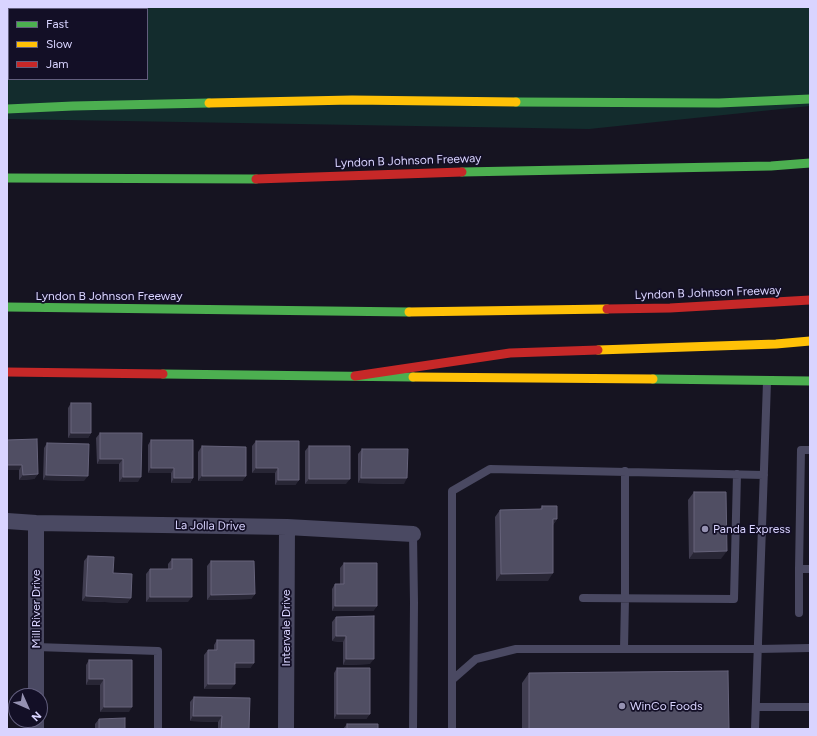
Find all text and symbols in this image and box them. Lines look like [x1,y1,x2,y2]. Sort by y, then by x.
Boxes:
legend [8,8,148,80]
text: Fast [46,17,69,31]
text: Slow [46,37,72,51]
text: Jam [46,57,69,71]
street label: Lyndon B Johnson Freeway [334,151,482,171]
street label: Lyndon B Johnson Freeway [634,283,782,303]
street label: Lyndon B Johnson Freeway [36,289,182,303]
street label: La Jolla Drive [175,518,245,534]
place label: Panda Express [713,522,790,536]
marker: Panda Express [700,524,710,534]
street label: Mill River Drive [29,570,43,648]
street label: Intervale Drive [279,589,293,667]
north arrow [8,688,48,728]
place label: WinCo Foods [630,699,703,713]
marker: WinCo Foods [617,701,627,711]
text: N [29,709,44,724]

